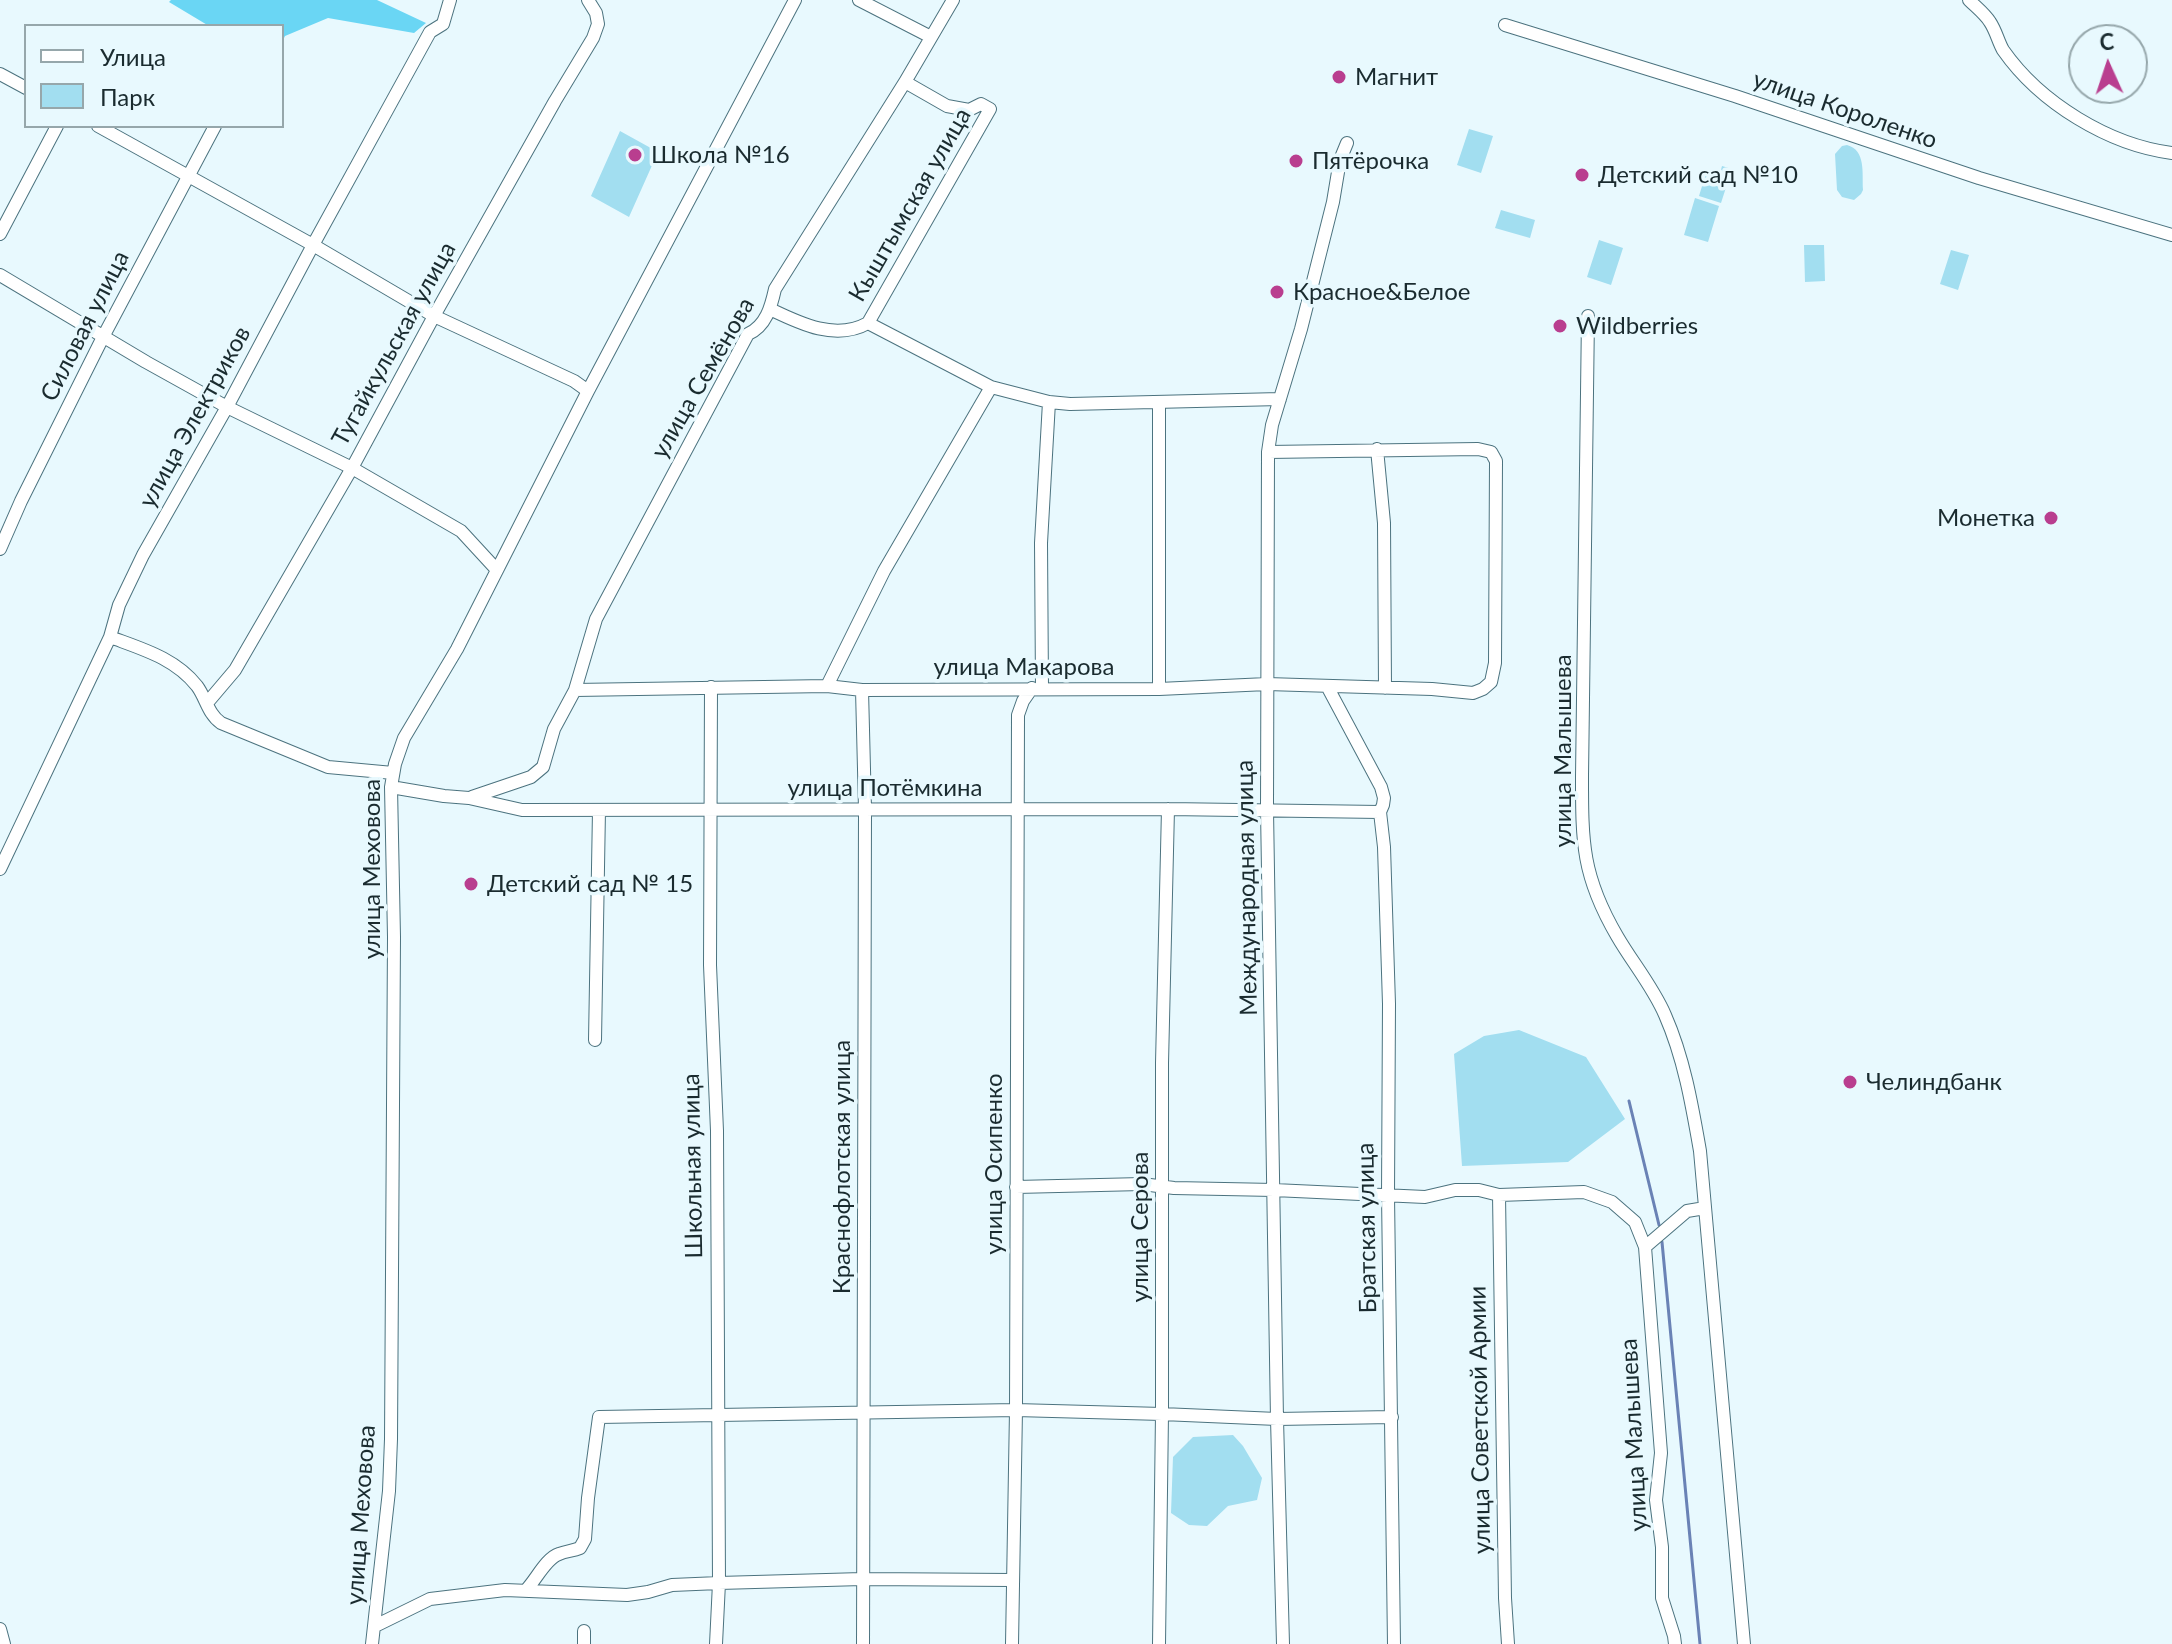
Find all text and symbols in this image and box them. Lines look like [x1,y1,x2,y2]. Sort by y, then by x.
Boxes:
legend [24,24,284,128]
north arrow [2068,24,2148,104]
text: С [2099,28,2115,55]
text: Улица [100,42,166,71]
place label: Магнит [1355,63,1438,91]
street label: улица Короленко [1749,65,1941,155]
marker: Магнит [1330,68,1348,86]
text: Парк [100,82,155,111]
street label: Кыштымская улица [843,103,977,307]
place label: Школа №16 [651,141,790,169]
marker: Школа №16 [626,146,644,164]
place label: Пятёрочка [1312,147,1429,175]
marker: Пятёрочка [1287,152,1305,170]
place label: Детский сад №10 [1598,161,1798,189]
marker: Детский сад №10 [1573,166,1591,184]
street label: Тугайкульская улица [326,237,462,451]
street label: Силовая улица [35,246,135,406]
place label: Красное&Белое [1293,278,1470,306]
marker: Красное&Белое [1268,283,1286,301]
street label: улица Семёнова [645,293,761,463]
place label: Wildberries [1576,312,1698,340]
marker: Wildberries [1551,317,1569,335]
street label: улица Электриков [133,321,257,513]
place label: Монетка [1937,504,2035,532]
marker: Монетка [2042,509,2060,527]
street label: улица Макарова [934,653,1114,681]
street label: улица Малышева [1549,654,1577,848]
street label: Международная улица [1230,760,1264,1016]
street label: улица Потёмкина [787,774,983,802]
street label: улица Меховова [358,779,386,959]
place label: Детский сад № 15 [487,870,693,898]
marker: Детский сад № 15 [462,875,480,893]
street label: Краснофлотская улица [828,1040,856,1294]
place label: Челиндбанк [1866,1068,2002,1096]
street label: Школьная улица [677,1073,709,1259]
street label: улица Осипенко [980,1073,1008,1255]
marker: Челиндбанк [1841,1073,1859,1091]
street label: Братская улица [1351,1142,1383,1314]
street label: улица Серова [1126,1151,1154,1303]
street label: улица Советской Армии [1463,1286,1497,1554]
street label: улица Малышева [1615,1338,1653,1532]
street label: улица Меховова [340,1424,382,1606]

